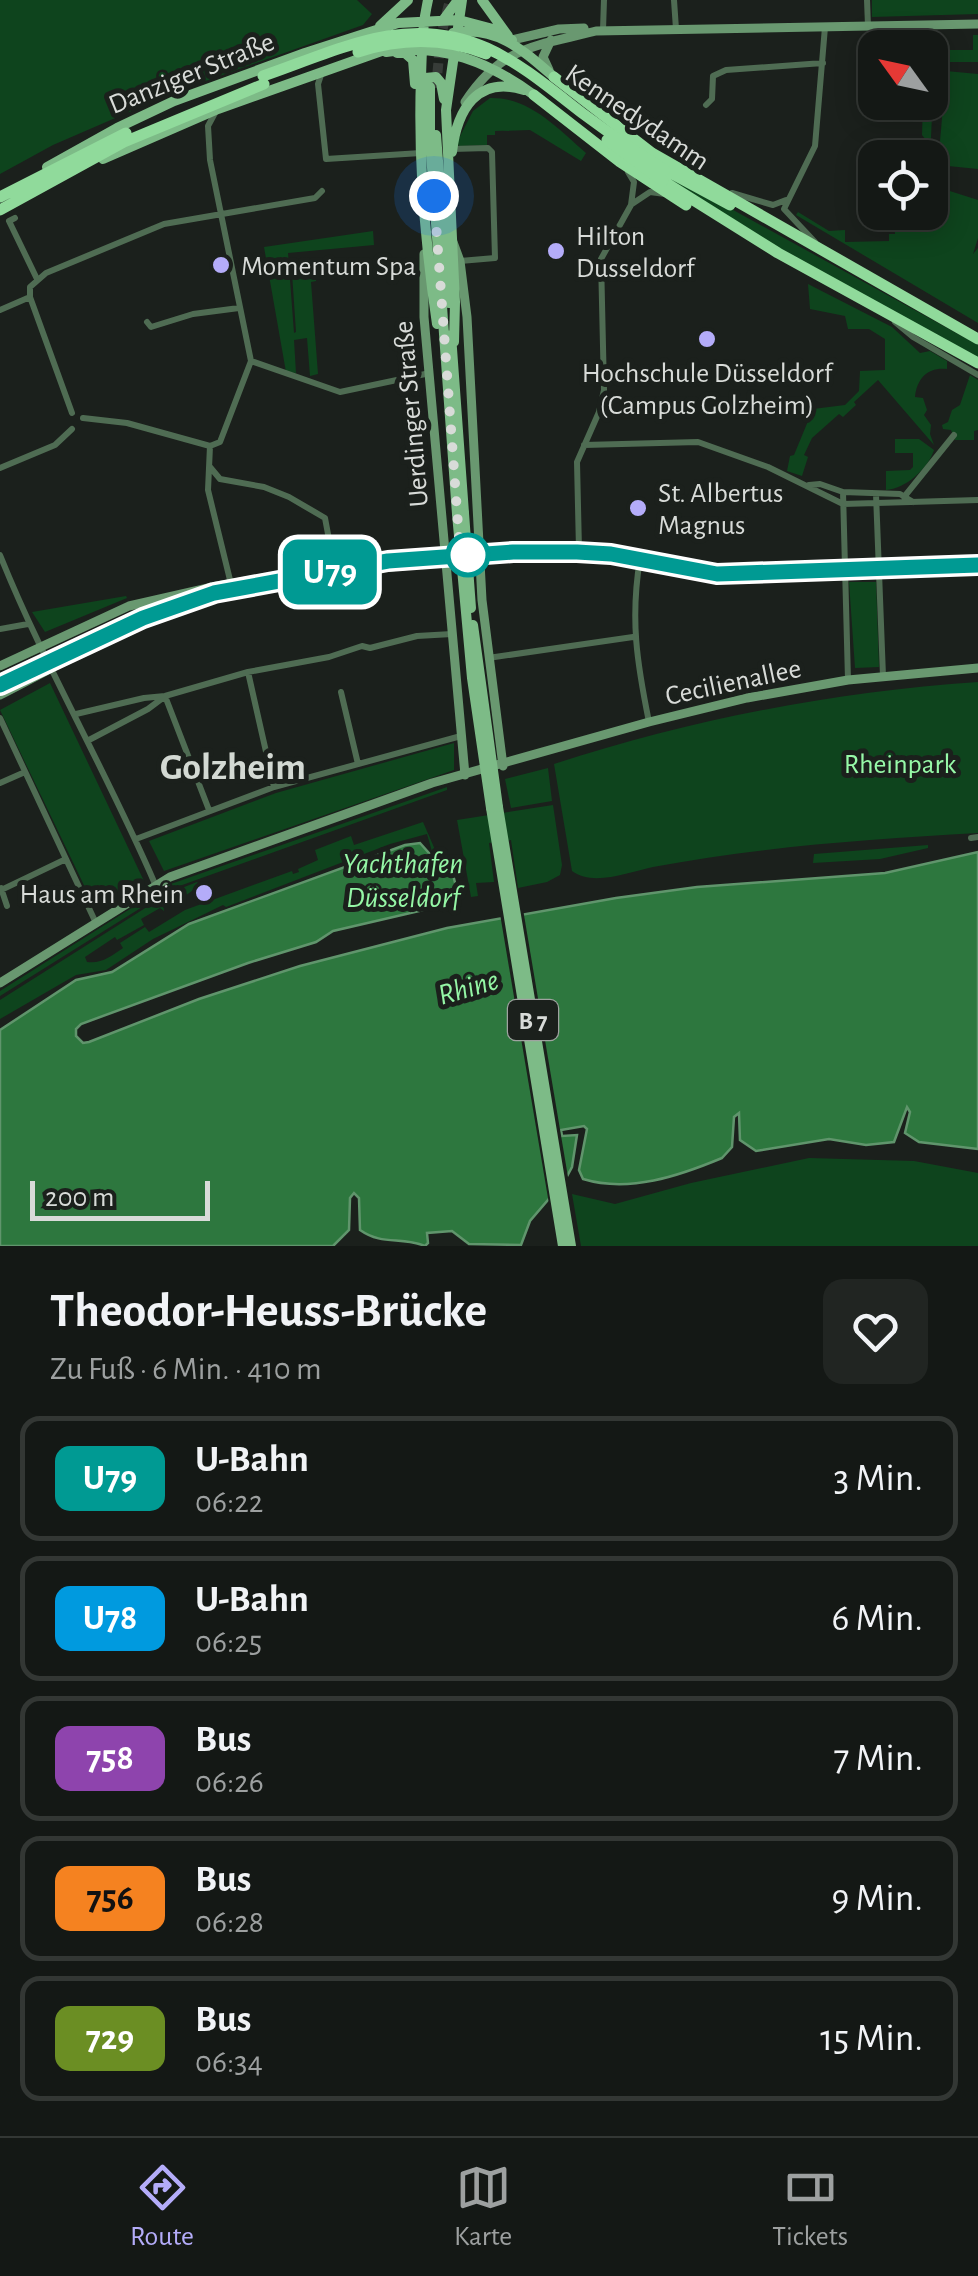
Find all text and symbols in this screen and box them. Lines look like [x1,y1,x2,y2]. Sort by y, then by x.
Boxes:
street label: Danziger Straße [105,28,279,120]
north arrow [858,30,948,120]
map controls [858,30,948,230]
street label: Kennedydamm [560,59,714,176]
button: locate [858,140,948,230]
your location [409,171,459,221]
place label: Hilton Dusseldorf [576,223,696,283]
marker: Hilton Dusseldorf [545,240,567,262]
place label: Momentum Spa [241,253,416,281]
marker: Momentum Spa [210,254,232,276]
street label: Uerdinger Straße [390,320,434,508]
marker: Hochschule Düsseldorf (Campus Golzheim) [696,328,718,350]
place label: Hochschule Düsseldorf (Campus Golzheim) [582,360,834,420]
place label: St. Albertus Magnus [658,480,783,540]
marker: St. Albertus Magnus [627,497,649,519]
unlabelled marker [447,534,489,576]
line badge: U79 [272,540,388,604]
text: U79 [303,555,357,590]
street label: Cecilienallee [663,655,804,711]
district label: Golzheim [160,749,306,787]
park label: Rheinpark [844,751,957,779]
water label: Yachthafen Düsseldorf [343,849,465,913]
place label: Haus am Rhein [20,881,184,909]
marker: Haus am Rhein [193,882,215,904]
water label: Rhine [435,965,502,1011]
road number: B 7 [508,1000,558,1040]
scale bar [30,1176,210,1220]
text: 200 m [45,1184,114,1212]
button: heart [823,1279,928,1384]
text: Theodor-Heuss-Brücke [50,1288,487,1336]
text: Zu Fuß · 6 Min. · 410 m [50,1353,322,1385]
text: U-Bahn [195,1441,309,1479]
text: 3 Min. [834,1460,923,1498]
text: U79 [83,1461,137,1496]
text: 06:22 [195,1486,263,1518]
text: U-Bahn [195,1581,309,1619]
text: 6 Min. [831,1600,923,1638]
text: U78 [83,1601,137,1636]
text: 06:25 [195,1626,262,1658]
text: Bus [195,1721,251,1759]
text: 7 Min. [833,1740,923,1778]
text: 758 [86,1741,134,1776]
text: 06:26 [195,1766,264,1798]
text: Bus [195,1861,251,1899]
text: 9 Min. [831,1880,923,1918]
text: 756 [86,1881,134,1916]
text: 06:28 [195,1906,264,1938]
text: Bus [195,2001,251,2039]
text: 15 Min. [820,2020,923,2058]
text: 729 [86,2021,134,2056]
text: 06:34 [195,2046,263,2078]
tab: Route [130,2160,194,2254]
tab: Karte [454,2160,512,2254]
tab: Tickets [772,2160,848,2254]

